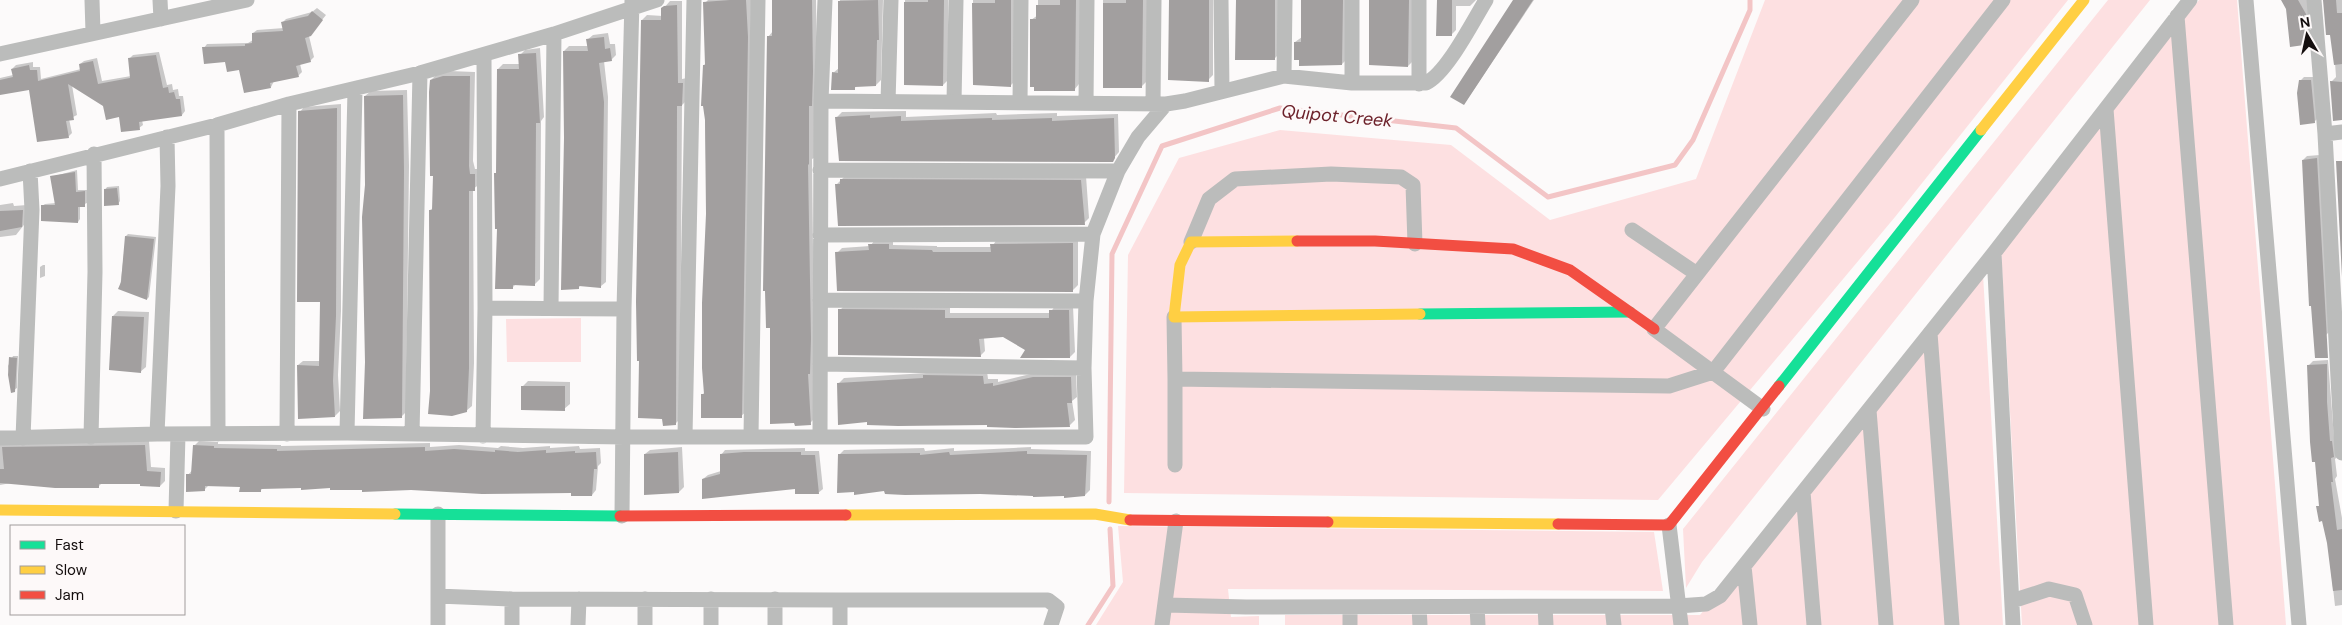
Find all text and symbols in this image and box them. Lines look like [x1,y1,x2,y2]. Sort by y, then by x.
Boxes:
north arrow [2282,10,2332,60]
text: N [2299,12,2311,32]
water label: Quipot Creek [1280,99,1394,133]
legend [10,525,185,615]
text: Fast [55,535,84,555]
text: Slow [55,560,88,580]
text: Jam [55,585,84,605]

